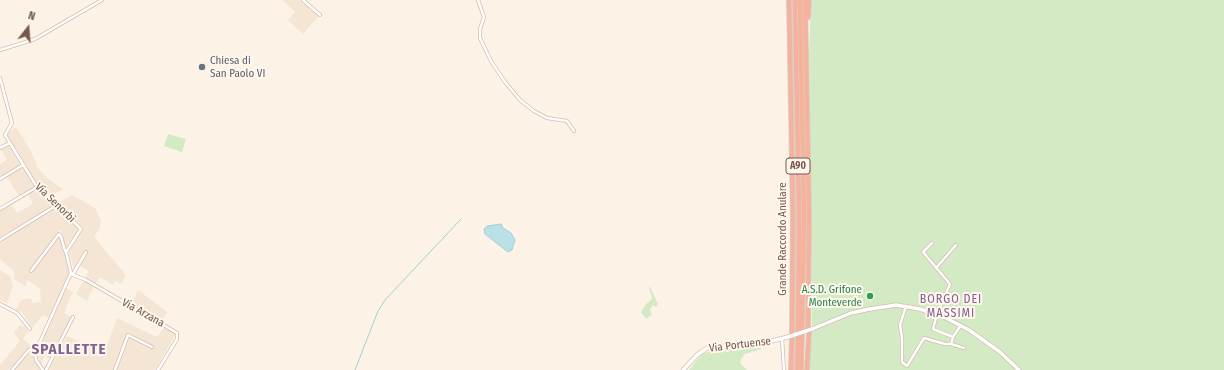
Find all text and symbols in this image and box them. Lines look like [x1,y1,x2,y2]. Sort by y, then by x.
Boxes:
north arrow [8,8,48,48]
text: N [27,9,37,23]
place label: Chiesa di San Paolo VI [210,54,265,80]
marker: Chiesa di San Paolo VI [197,62,207,72]
road number: A90 [786,158,810,174]
street label: Via Senorbì [32,180,78,226]
street label: Grande Raccordo Anulare [776,182,790,296]
place label: A.S.D. Grifone Monteverde [802,283,862,309]
marker: A.S.D. Grifone Monteverde [865,291,875,301]
district label: BORGO DEI MASSIMI [920,293,982,321]
street label: Via Arzana [119,296,167,330]
street label: Via Portuense [708,335,772,355]
district label: SPALLETTE [31,341,107,359]

